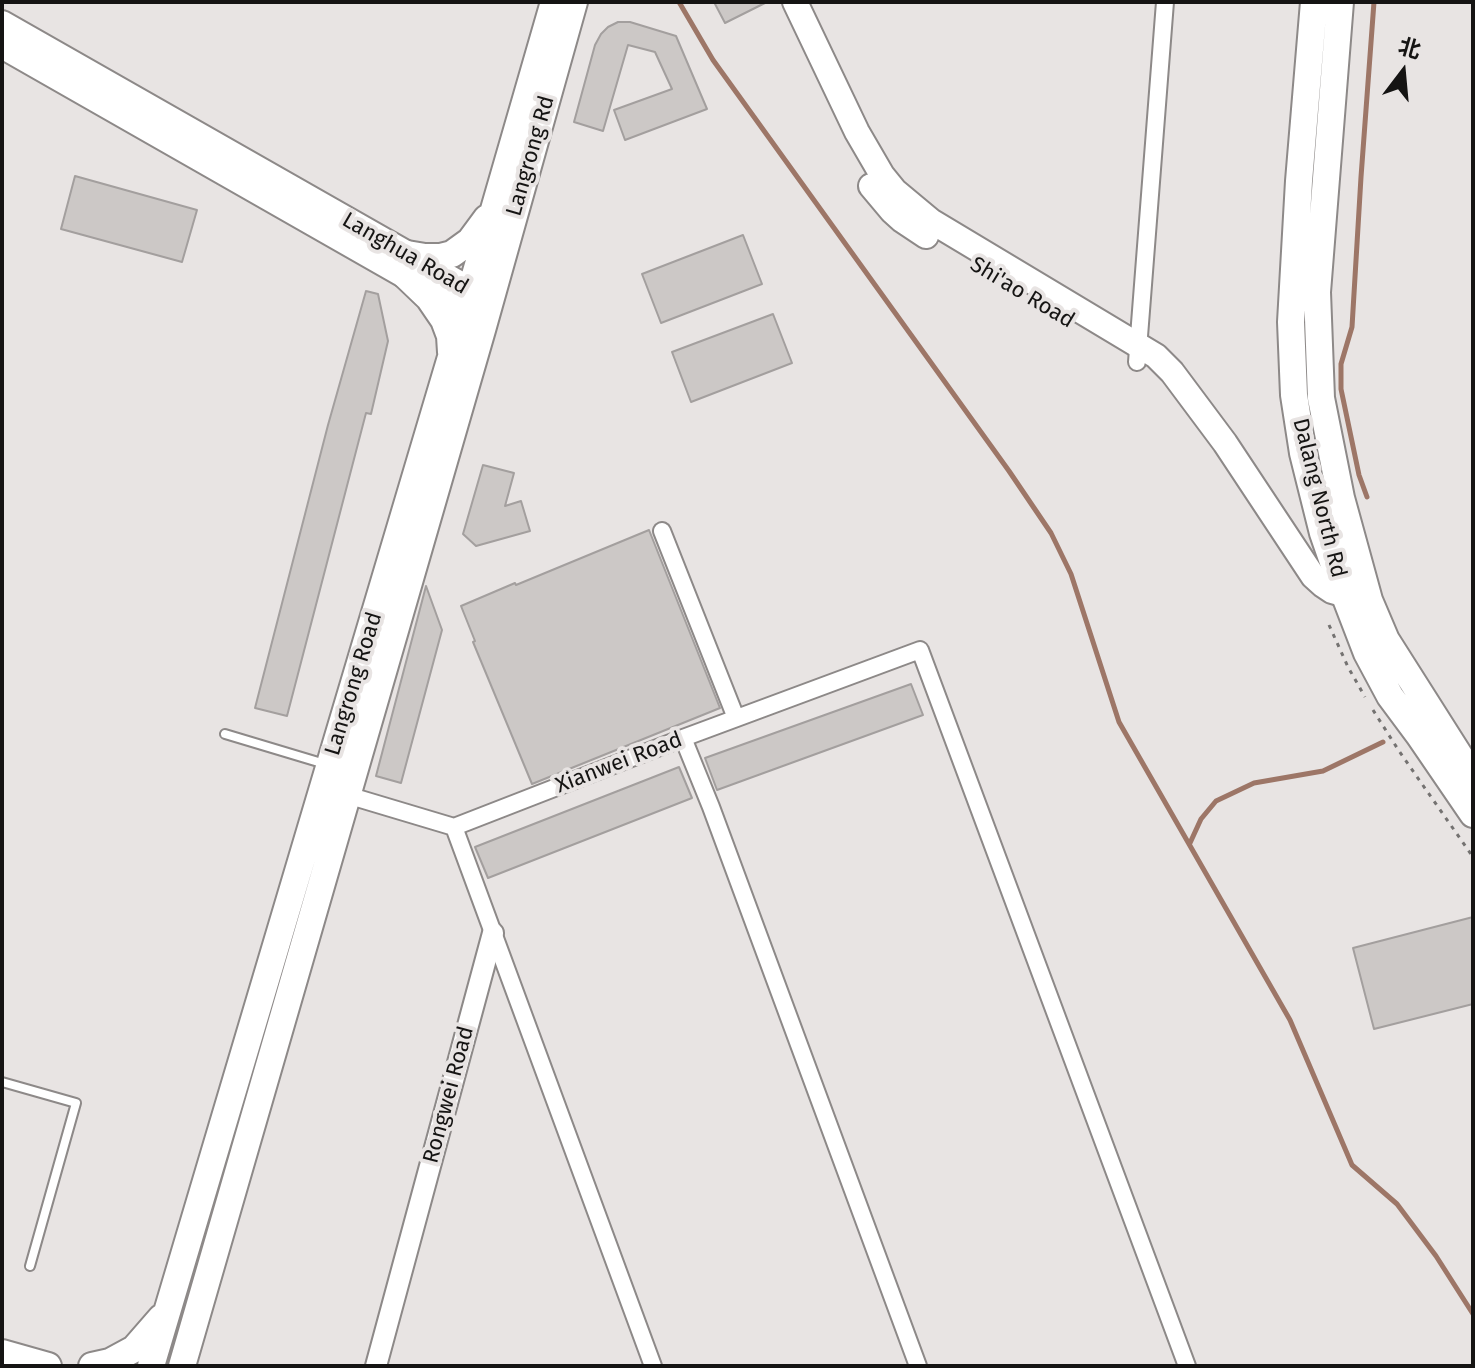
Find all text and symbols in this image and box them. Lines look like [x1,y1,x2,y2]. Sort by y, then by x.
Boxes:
north arrow [1363,32,1443,112]
text: 北 [1395,32,1424,64]
street label: Langrong Rd [501,93,561,219]
street label: Langhua Road [337,207,473,301]
street label: Shi'ao Road [965,252,1079,334]
street label: Dalang North Rd [1286,416,1352,580]
street label: Langrong Road [320,609,388,759]
street label: Xianwei Road [552,727,686,799]
street label: Rongwei Road [418,1024,480,1166]

